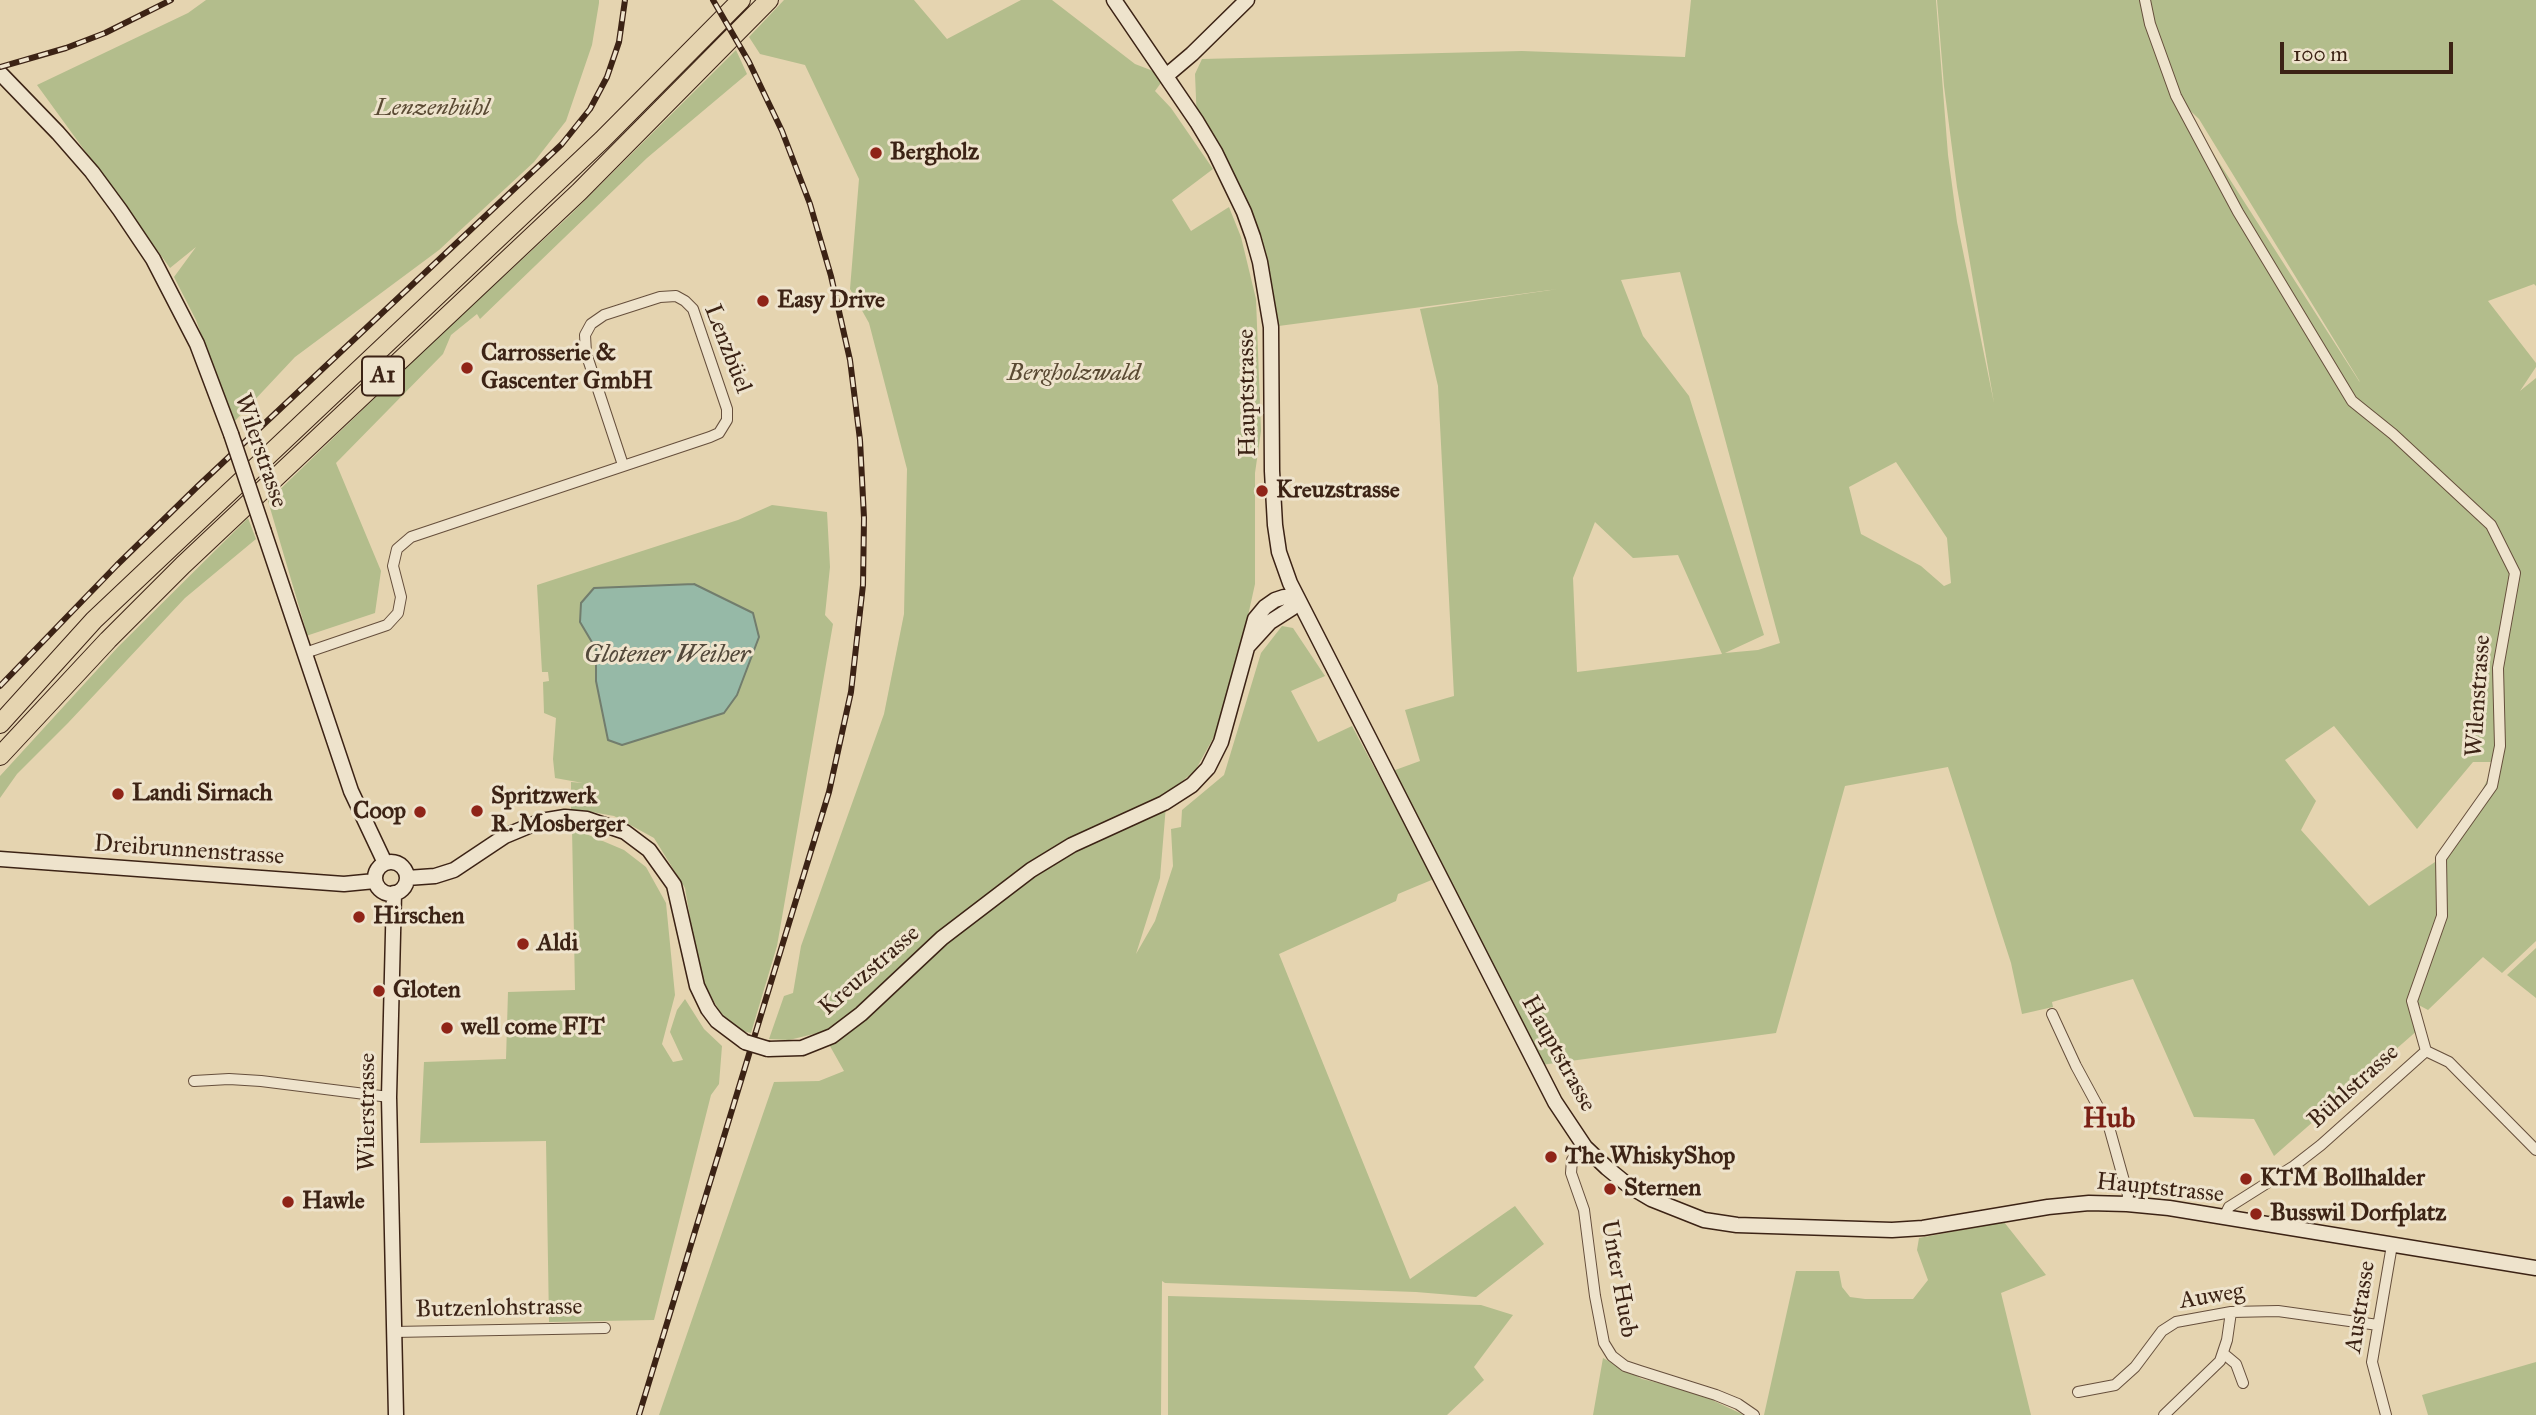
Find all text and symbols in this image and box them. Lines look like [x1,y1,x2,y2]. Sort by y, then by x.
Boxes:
scale bar [2284,28,2457,72]
text: 100 m [2293,41,2348,67]
park label: Lenzenbühl [374,95,490,123]
place label: Bergholz [890,139,979,167]
marker: Bergholz [868,145,884,161]
place label: Easy Drive [777,287,885,315]
marker: Easy Drive [755,293,771,309]
street label: Lenzbüel [697,301,757,397]
street label: Hauptstrasse [1232,329,1264,457]
place label: Carrosserie & Gascenter GmbH [481,340,653,396]
road number: A1 [362,356,404,396]
marker: Carrosserie & Gascenter GmbH [459,360,475,376]
park label: Bergholzwald [1007,360,1141,388]
street label: Wilerstrasse [227,390,293,512]
place label: Kreuzstrasse [1276,477,1400,505]
marker: Kreuzstrasse [1254,483,1270,499]
street label: Wilenstrasse [2460,634,2498,758]
water label: Glotener Weiher [584,640,750,672]
place label: Landi Sirnach [132,780,273,808]
place label: Spritzwerk R. Mosberger [491,783,625,839]
marker: Landi Sirnach [110,786,126,802]
place label: Coop [353,798,406,826]
marker: Spritzwerk R. Mosberger [469,803,485,819]
marker: Coop [412,804,428,820]
street label: Dreibrunnenstrasse [93,830,285,872]
place label: Hirschen [373,903,464,931]
marker: Hirschen [351,909,367,925]
street label: Kreuzstrasse [814,920,926,1022]
place label: Aldi [537,930,578,958]
marker: Aldi [515,936,531,952]
place label: Gloten [393,977,461,1005]
marker: Gloten [371,983,387,999]
street label: Hauptstrasse [1514,991,1602,1117]
place label: well come FIT [461,1014,605,1042]
marker: well come FIT [439,1020,455,1036]
street label: Bühlstrasse [2303,1039,2405,1135]
street label: Wilerstrasse [354,1053,382,1171]
district label: Hub [2083,1103,2135,1137]
place label: The WhiskyShop [1565,1143,1735,1171]
marker: The WhiskyShop [1543,1149,1559,1165]
place label: KTM Bollhalder [2260,1165,2425,1193]
street label: Hauptstrasse [2095,1168,2225,1210]
marker: KTM Bollhalder [2238,1171,2254,1187]
place label: Sternen [1624,1175,1701,1203]
marker: Sternen [1602,1181,1618,1197]
place label: Hawle [302,1188,365,1216]
marker: Hawle [280,1194,296,1210]
place label: Busswil Dorfplatz [2270,1200,2446,1228]
marker: Busswil Dorfplatz [2248,1206,2264,1222]
street label: Unter Hueb [1593,1218,1643,1340]
street label: Austrasse [2340,1259,2382,1355]
street label: Auweg [2178,1278,2246,1316]
street label: Butzenlohstrasse [415,1293,583,1325]

